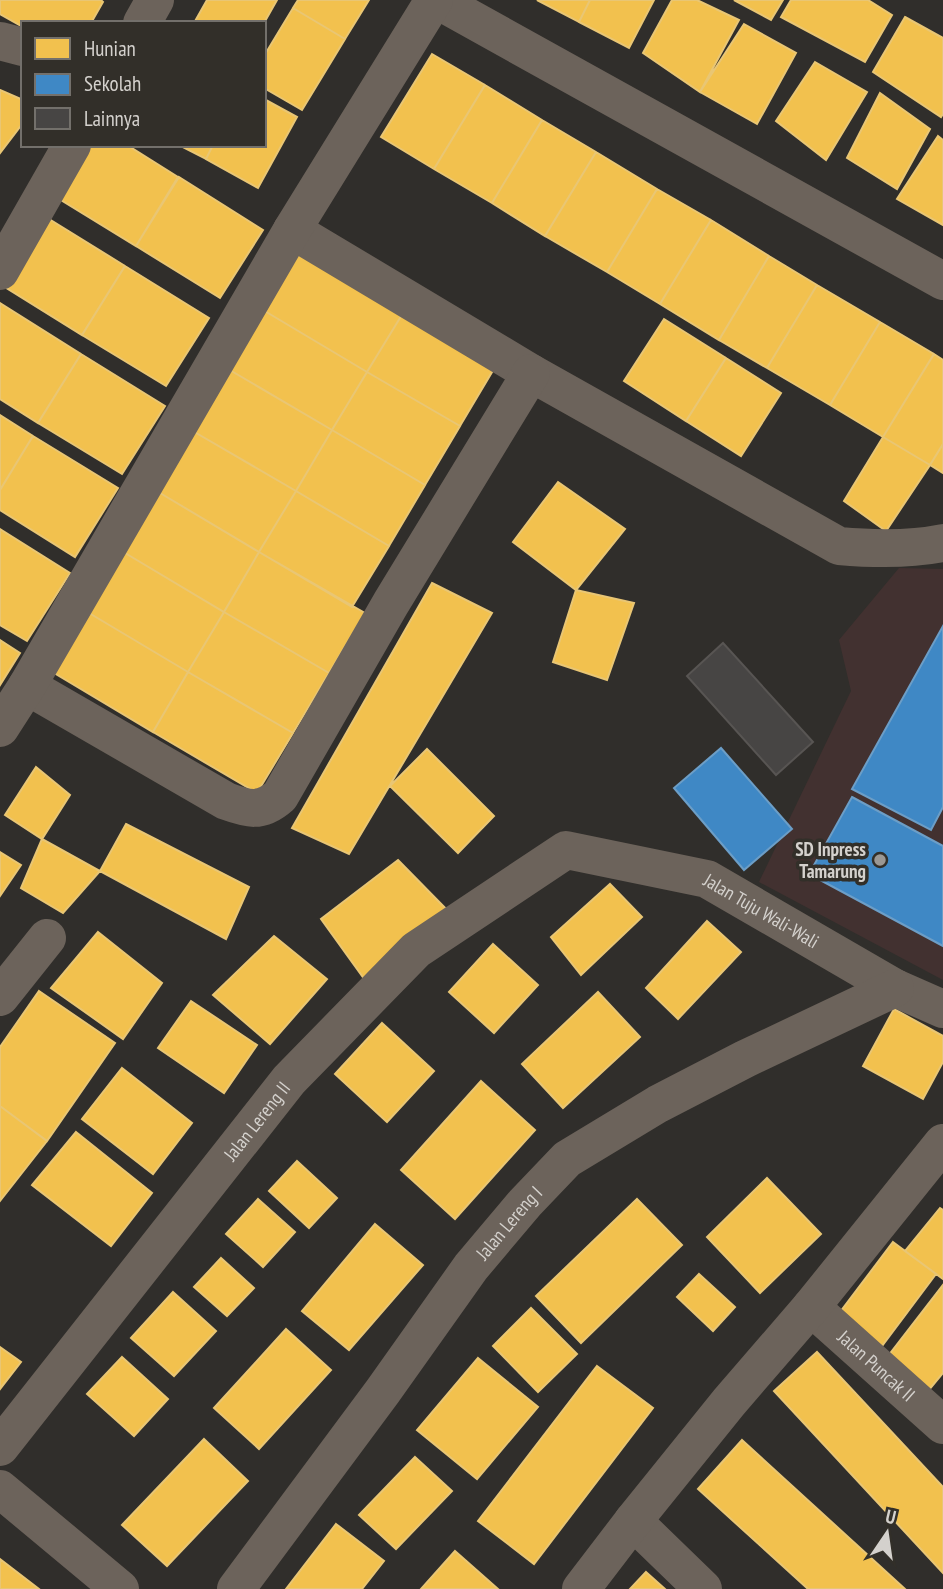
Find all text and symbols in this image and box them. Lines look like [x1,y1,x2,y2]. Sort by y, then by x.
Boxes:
legend [21,21,266,147]
text: Hunian [84,35,136,62]
text: Sekolah [84,70,141,97]
text: Lainnya [84,105,140,132]
place label: SD Inpress Tamarung [795,837,866,883]
marker: SD Inpress Tamarung [872,852,888,868]
street label: Jalan Tuju Wali-Wali [699,867,823,953]
street label: Jalan Lereng II [218,1077,295,1166]
street label: Jalan Lereng I [470,1181,547,1265]
street label: Jalan Puncak II [832,1324,920,1406]
north arrow [852,1498,922,1568]
text: U [883,1504,898,1529]

